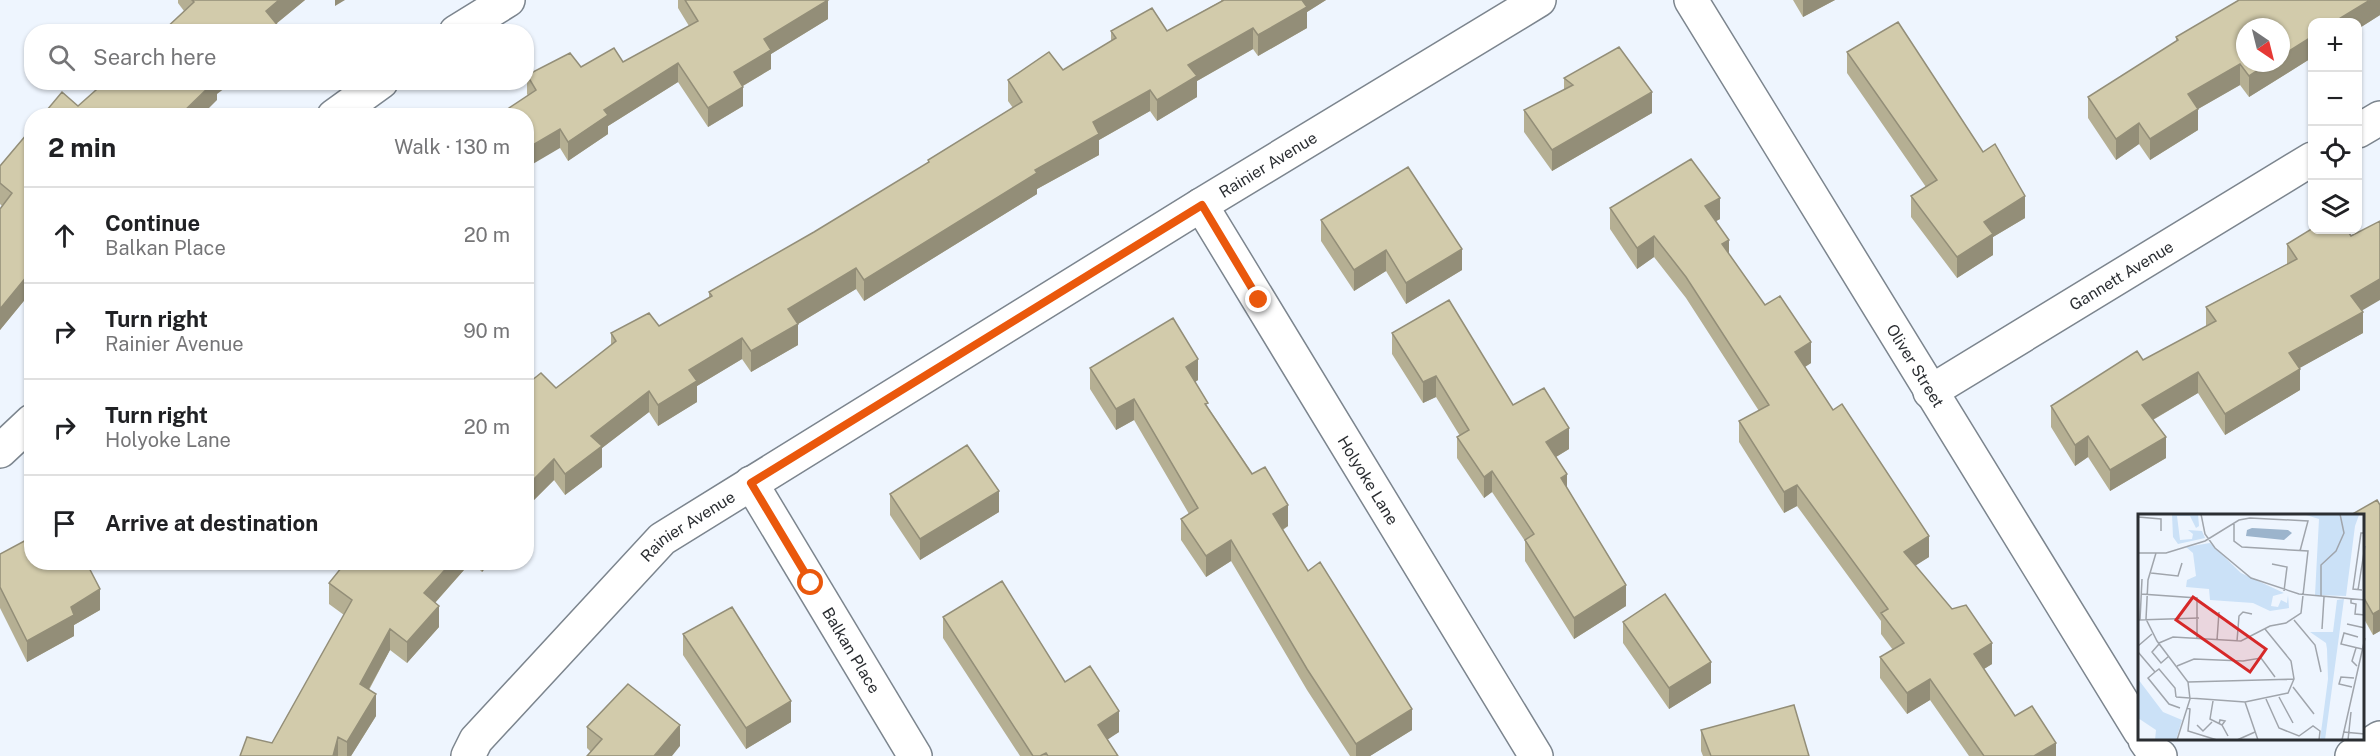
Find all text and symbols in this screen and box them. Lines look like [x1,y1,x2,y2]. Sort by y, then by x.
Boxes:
north arrow [2236,18,2290,72]
map controls [2308,18,2362,234]
button: + [2308,18,2362,72]
search box [24,24,534,90]
icon: search [45,41,78,74]
text: Search here [93,44,217,70]
button: − [2308,72,2362,126]
button: locate [2308,126,2362,180]
street label: Rainier Avenue [1215,128,1320,201]
text: 2 min [48,132,116,163]
text: Walk · 130 m [394,135,510,159]
button: layers [2308,180,2362,234]
text: Continue [105,210,200,236]
icon: ahead [48,219,81,252]
text: 20 m [464,223,510,247]
text: Balkan Place [105,236,226,260]
street label: Gannett Avenue [2066,236,2177,314]
route end [1245,286,1271,312]
text: Turn right [105,306,208,332]
icon: right [48,315,81,348]
text: 90 m [463,319,510,343]
street label: Oliver Street [1883,320,1948,411]
text: Rainier Avenue [105,332,244,356]
text: Turn right [105,402,208,428]
icon: right [48,411,81,444]
text: 20 m [464,415,510,439]
text: Holyoke Lane [105,428,231,452]
street label: Holyoke Lane [1334,432,1403,528]
street label: Rainier Avenue [637,487,738,565]
icon: arrive [48,507,81,540]
text: Arrive at destination [105,510,318,536]
inset map [2138,514,2365,741]
route start [797,569,823,595]
street label: Balkan Place [818,604,884,696]

